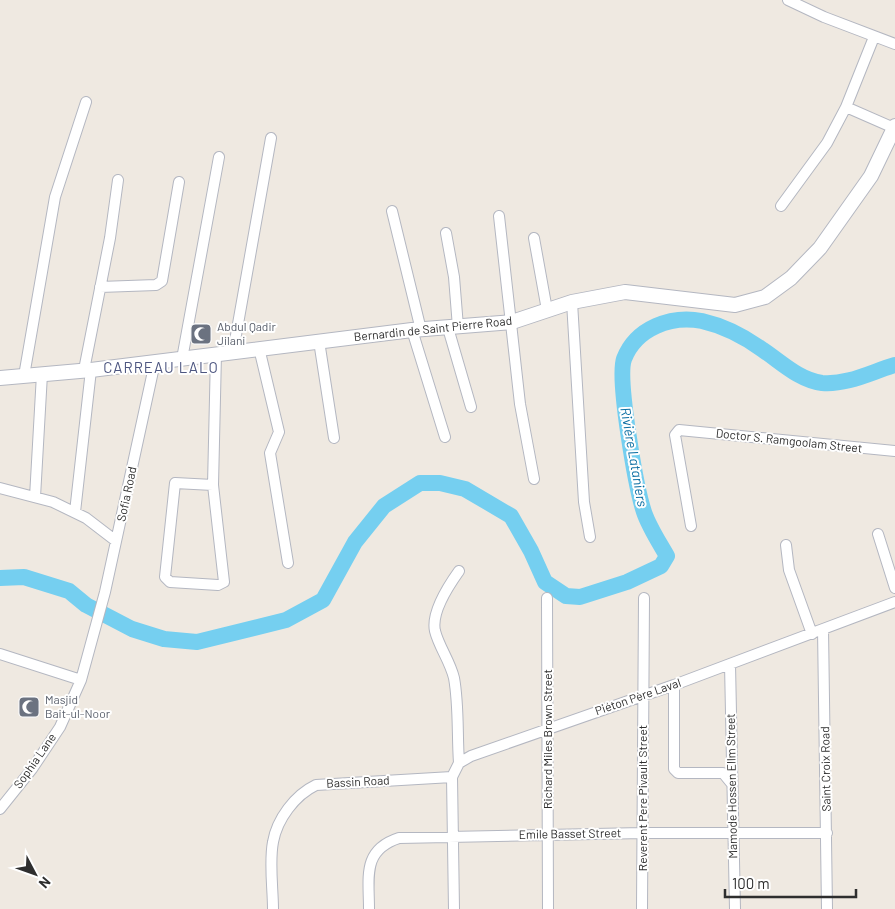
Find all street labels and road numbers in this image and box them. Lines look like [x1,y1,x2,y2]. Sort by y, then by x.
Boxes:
street label: Bernardin de Saint Pierre Road [353,313,513,343]
street label: Doctor S. Ramgoolam Street [715,425,863,455]
street label: Sofia Road [113,465,139,523]
street label: Richard Miles Brown Street [540,669,554,809]
street label: Piéton Père Laval [593,675,682,717]
street label: Mamode Hossen Ellm Street [723,713,739,859]
street label: Reverent Pere Pivault Street [635,725,649,871]
street label: Saint Croix Road [817,726,833,812]
street label: Sophia Lane [10,730,58,791]
street label: Bassin Road [326,772,390,790]
street label: Emile Basset Street [519,825,621,841]

